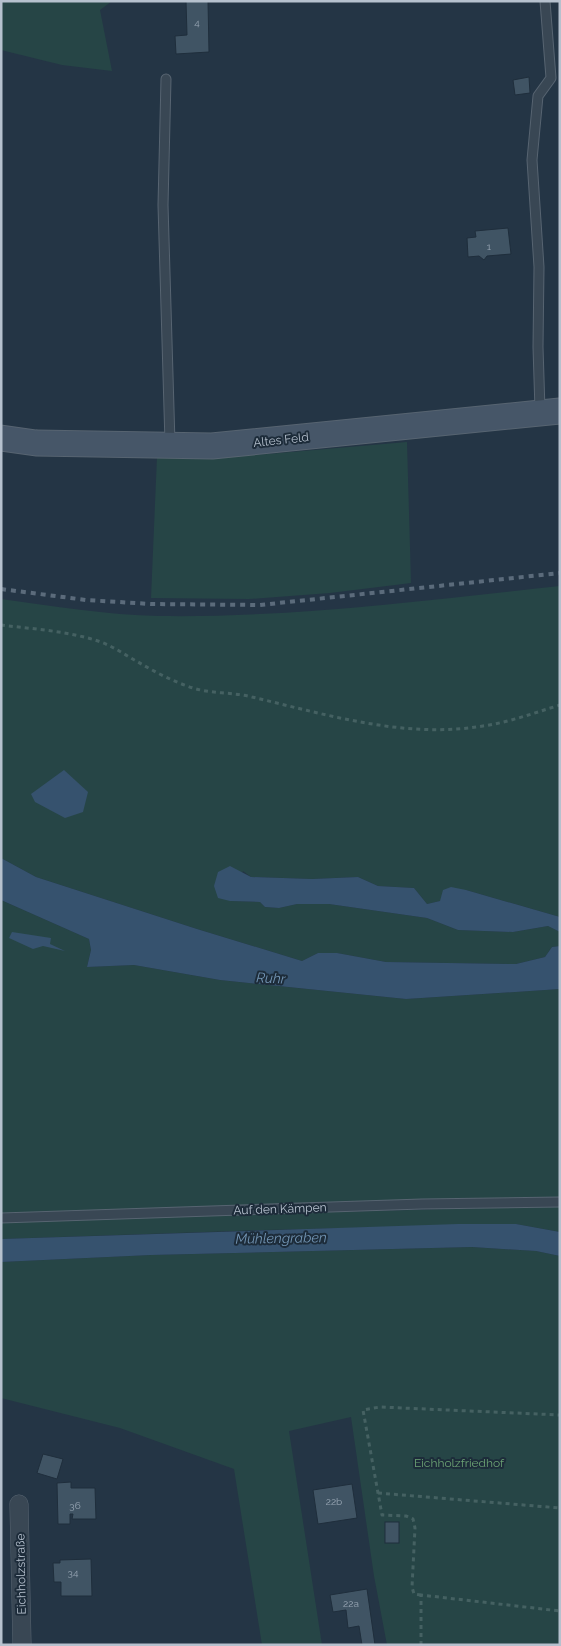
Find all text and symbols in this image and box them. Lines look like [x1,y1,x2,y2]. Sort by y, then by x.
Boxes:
house number: 4 [194,17,200,28]
house number: 1 [487,241,492,252]
street label: Altes Feld [253,430,309,450]
water label: Ruhr [256,969,287,987]
street label: Auf den Kämpen [233,1200,327,1218]
water label: Mühlengraben [235,1229,327,1247]
park label: Eichholzfriedhof [414,1456,505,1470]
house number: 22b [326,1496,342,1507]
house number: 36 [69,1500,81,1511]
street label: Eichholzstraße [13,1533,29,1615]
house number: 34 [68,1567,79,1578]
house number: 22a [343,1598,359,1609]

